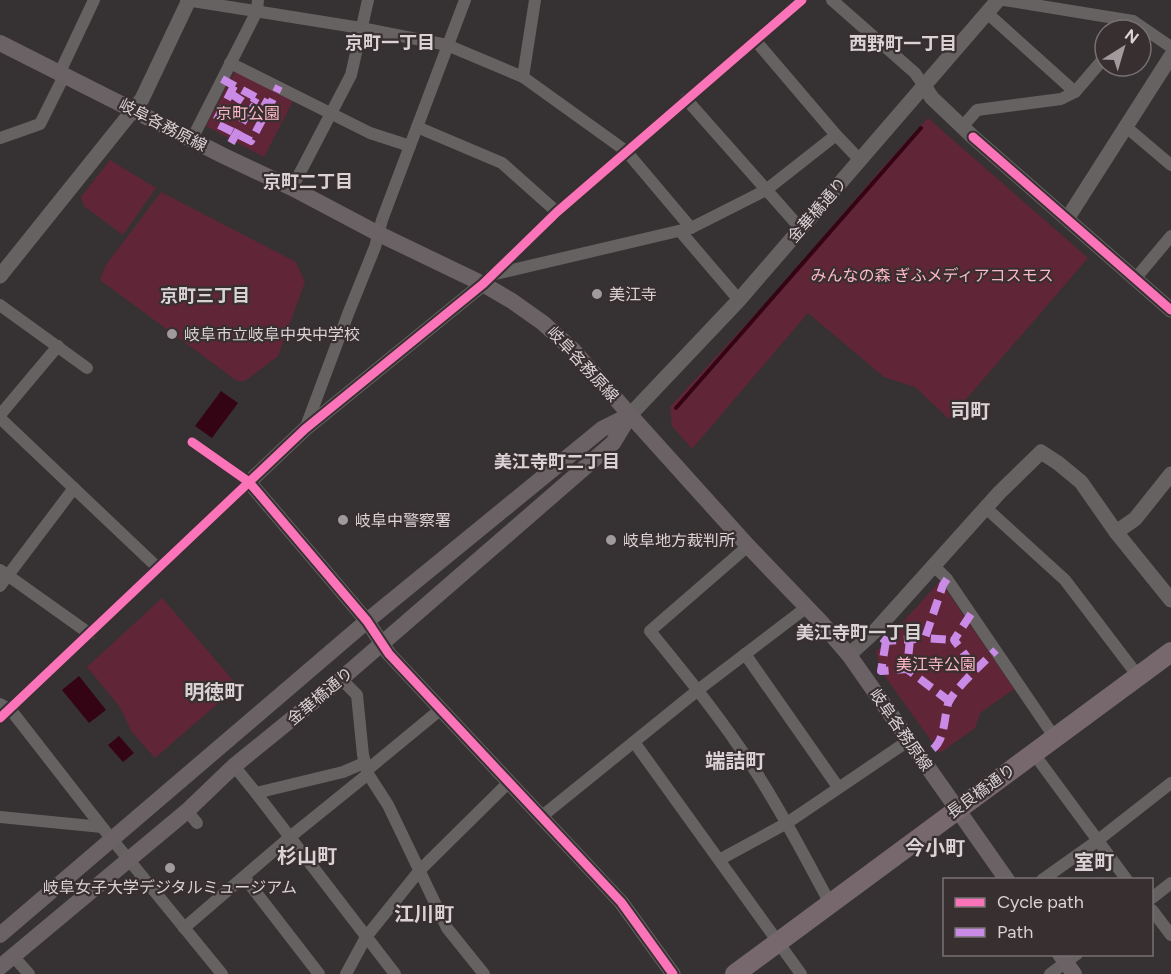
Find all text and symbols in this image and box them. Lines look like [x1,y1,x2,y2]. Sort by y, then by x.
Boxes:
north arrow [1093,18,1153,78]
text: N [1121,25,1142,48]
district label: 京町一丁目 [345,32,435,54]
district label: 西野町一丁目 [849,33,957,55]
street label: 岐阜各務原線 [116,95,210,155]
park label: 京町公園 [216,104,280,123]
district label: 京町二丁目 [263,171,353,193]
street label: 金華橋通り [784,174,850,246]
park label: みんなの森 ぎふメディアコスモス [811,266,1053,285]
district label: 京町三丁目 [160,285,250,307]
place label: 美江寺 [609,285,657,304]
marker: 美江寺 [590,287,604,301]
street label: 岐阜各務原線 [543,322,623,406]
place label: 岐阜市立岐阜中央中学校 [184,325,360,344]
marker: 岐阜市立岐阜中央中学校 [165,327,179,341]
district label: 司町 [950,399,990,423]
district label: 美江寺町二丁目 [494,451,620,473]
place label: 岐阜中警察署 [355,511,451,530]
marker: 岐阜中警察署 [336,513,350,527]
place label: 岐阜地方裁判所 [623,531,735,550]
marker: 岐阜地方裁判所 [604,533,618,547]
district label: 美江寺町一丁目 [796,622,922,644]
park label: 美江寺公園 [896,655,976,674]
street label: 金華橋通り [283,663,357,729]
district label: 明徳町 [184,680,244,704]
street label: 岐阜各務原線 [866,685,936,775]
district label: 端詰町 [705,749,765,773]
street label: 長良橋通り [943,760,1019,822]
district label: 今小町 [905,836,965,860]
district label: 杉山町 [277,844,337,868]
district label: 室町 [1074,850,1114,874]
marker: 岐阜女子大学デジタルミュージアム [163,861,177,875]
place label: 岐阜女子大学デジタルミュージアム [43,878,297,897]
legend [943,878,1153,956]
text: Cycle path [997,891,1084,913]
district label: 江川町 [394,902,454,926]
text: Path [997,921,1033,943]

